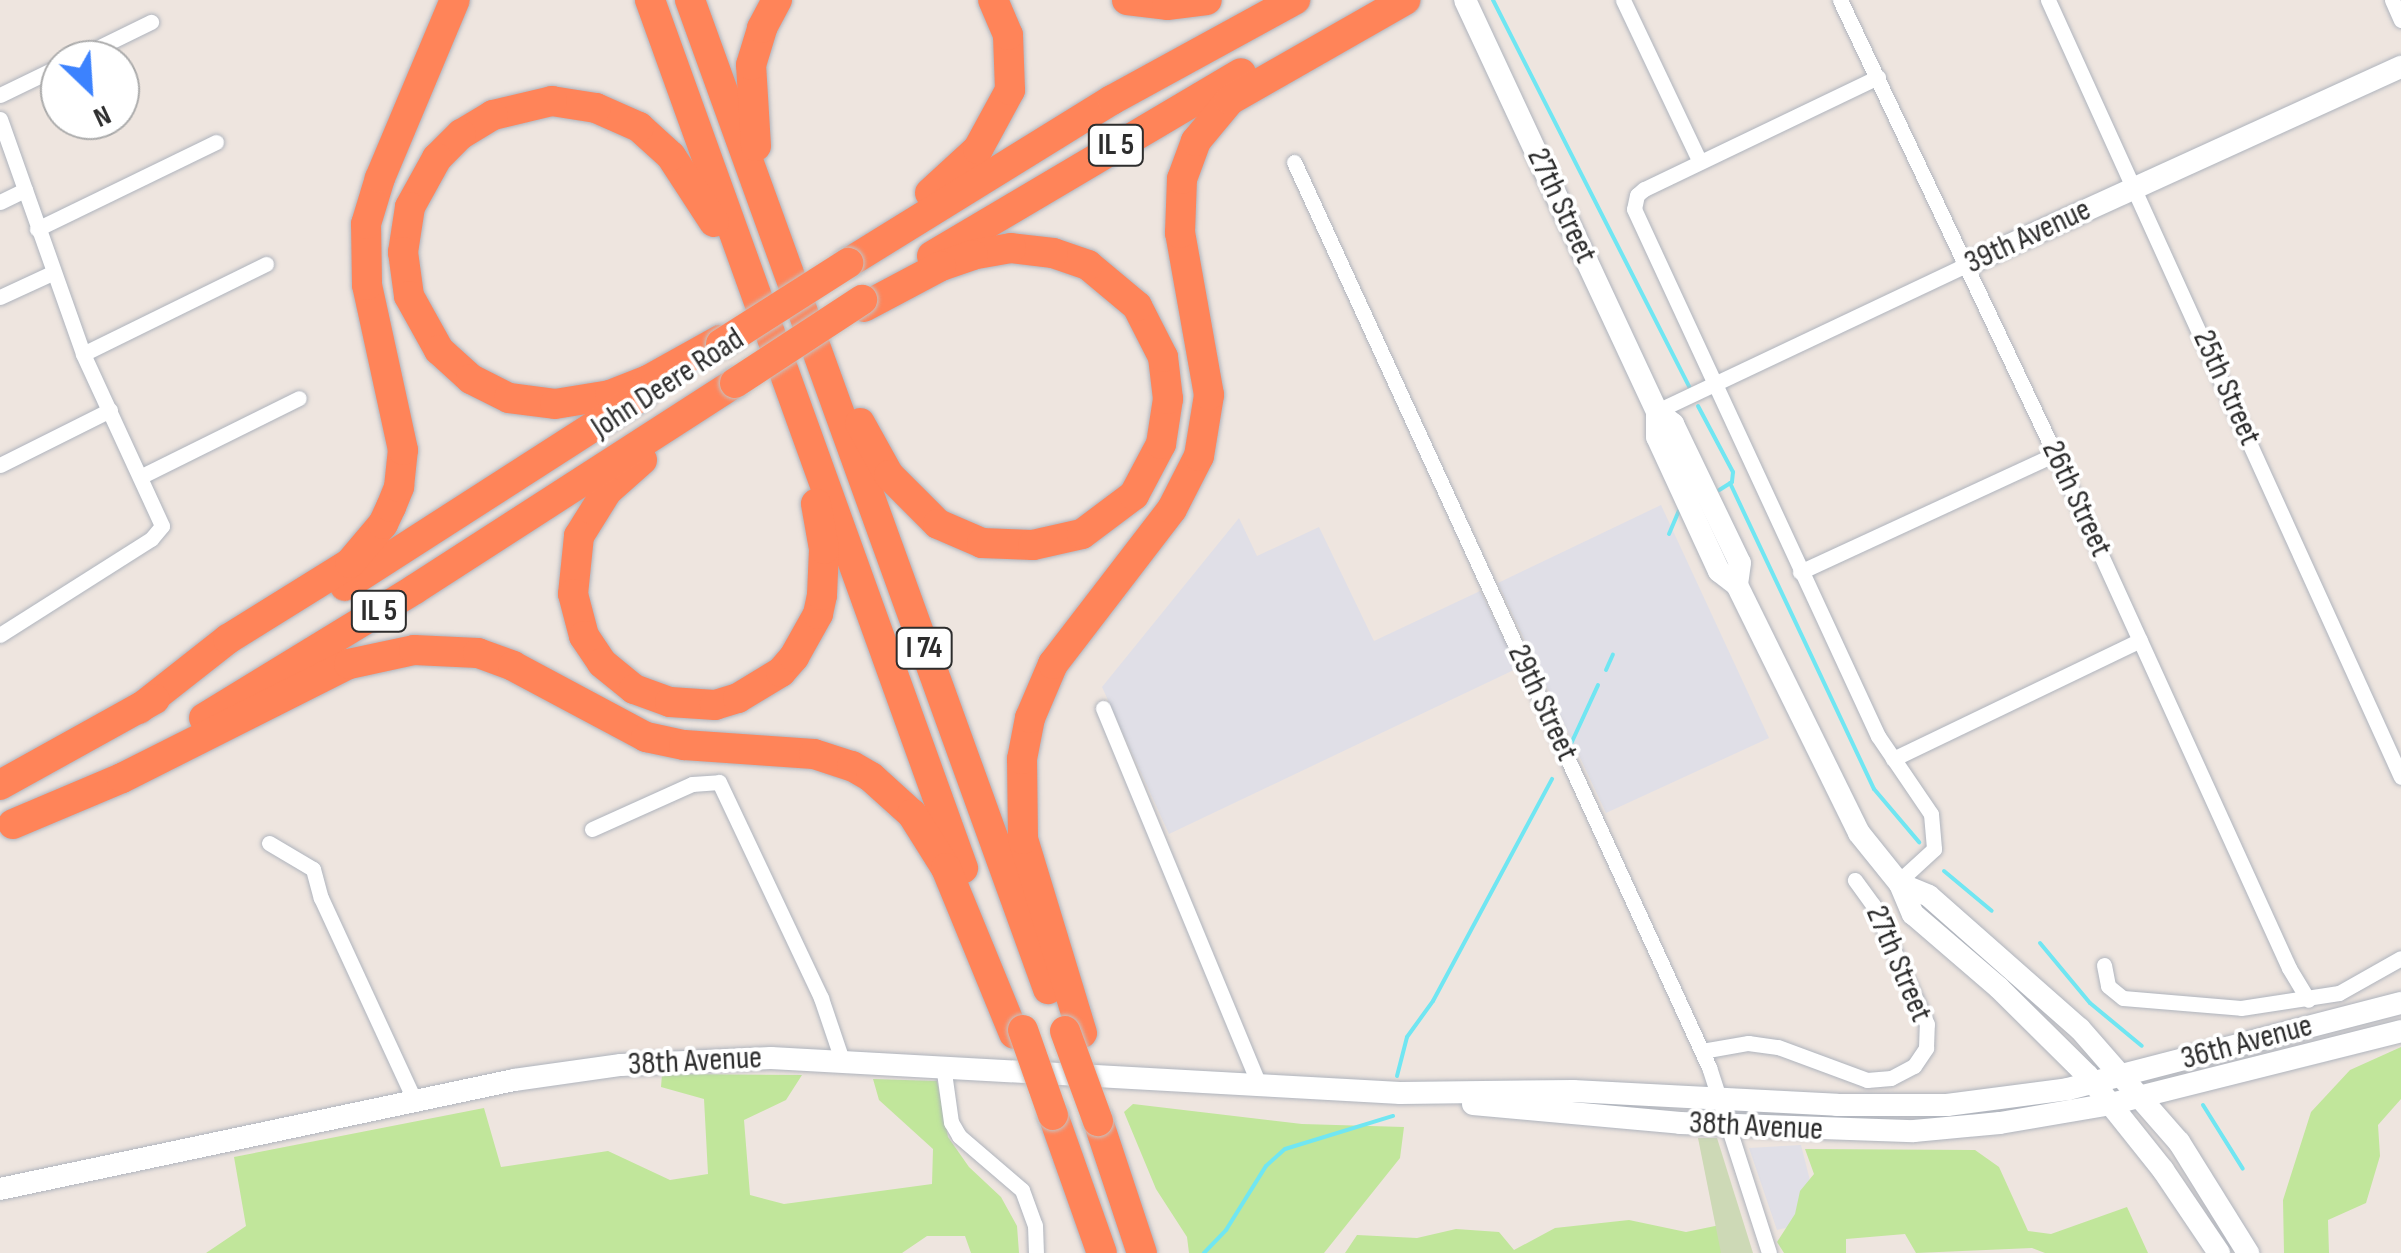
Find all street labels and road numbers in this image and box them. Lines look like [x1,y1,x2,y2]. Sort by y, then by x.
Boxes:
road number: IL 5 [1086,120,1146,170]
street label: 27th Street [1518,142,1604,270]
street label: 39th Avenue [1959,191,2097,283]
street label: John Deere Road [585,321,751,447]
street label: 25th Street [2184,324,2268,452]
street label: 26th Street [2033,435,2119,563]
road number: IL 5 [349,586,409,636]
road number: I 74 [894,623,954,673]
street label: 29th Street [1498,639,1586,767]
street label: 27th Street [1856,900,1940,1028]
street label: 36th Avenue [2177,1007,2317,1079]
street label: 38th Avenue [627,1039,763,1085]
street label: 38th Avenue [1688,1104,1824,1150]

